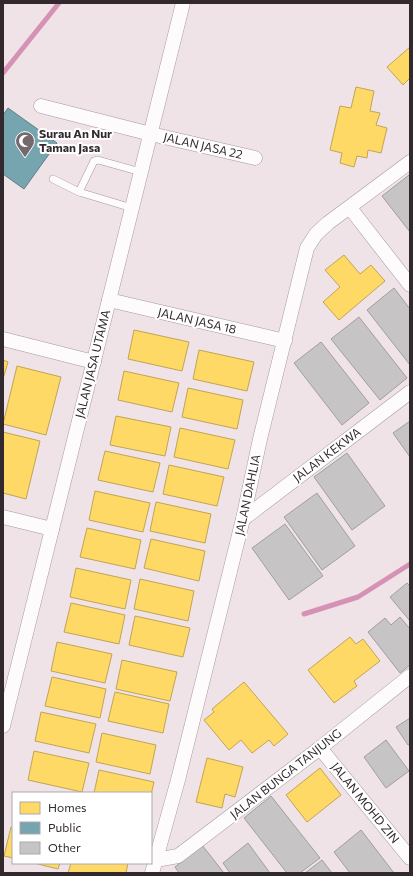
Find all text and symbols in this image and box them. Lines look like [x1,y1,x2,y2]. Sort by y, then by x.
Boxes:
place label: Surau An Nur Taman Jasa [39,126,112,155]
street label: JALAN JASA 22 [162,129,245,162]
mosque icon: Surau An Nur Taman Jasa [14,130,36,158]
street label: JALAN JASA 18 [156,304,238,337]
street label: JALAN JASA UTAMA [72,308,113,420]
street label: JALAN KEKWA [290,424,364,485]
street label: JALAN DAHLIA [232,453,263,537]
street label: JALAN BUNGA TANJUNG [227,725,344,822]
street label: JALAN MOHD ZIN [328,759,403,846]
legend [12,792,152,864]
text: Homes [48,800,86,814]
text: Public [48,820,81,834]
text: Other [48,840,81,854]

